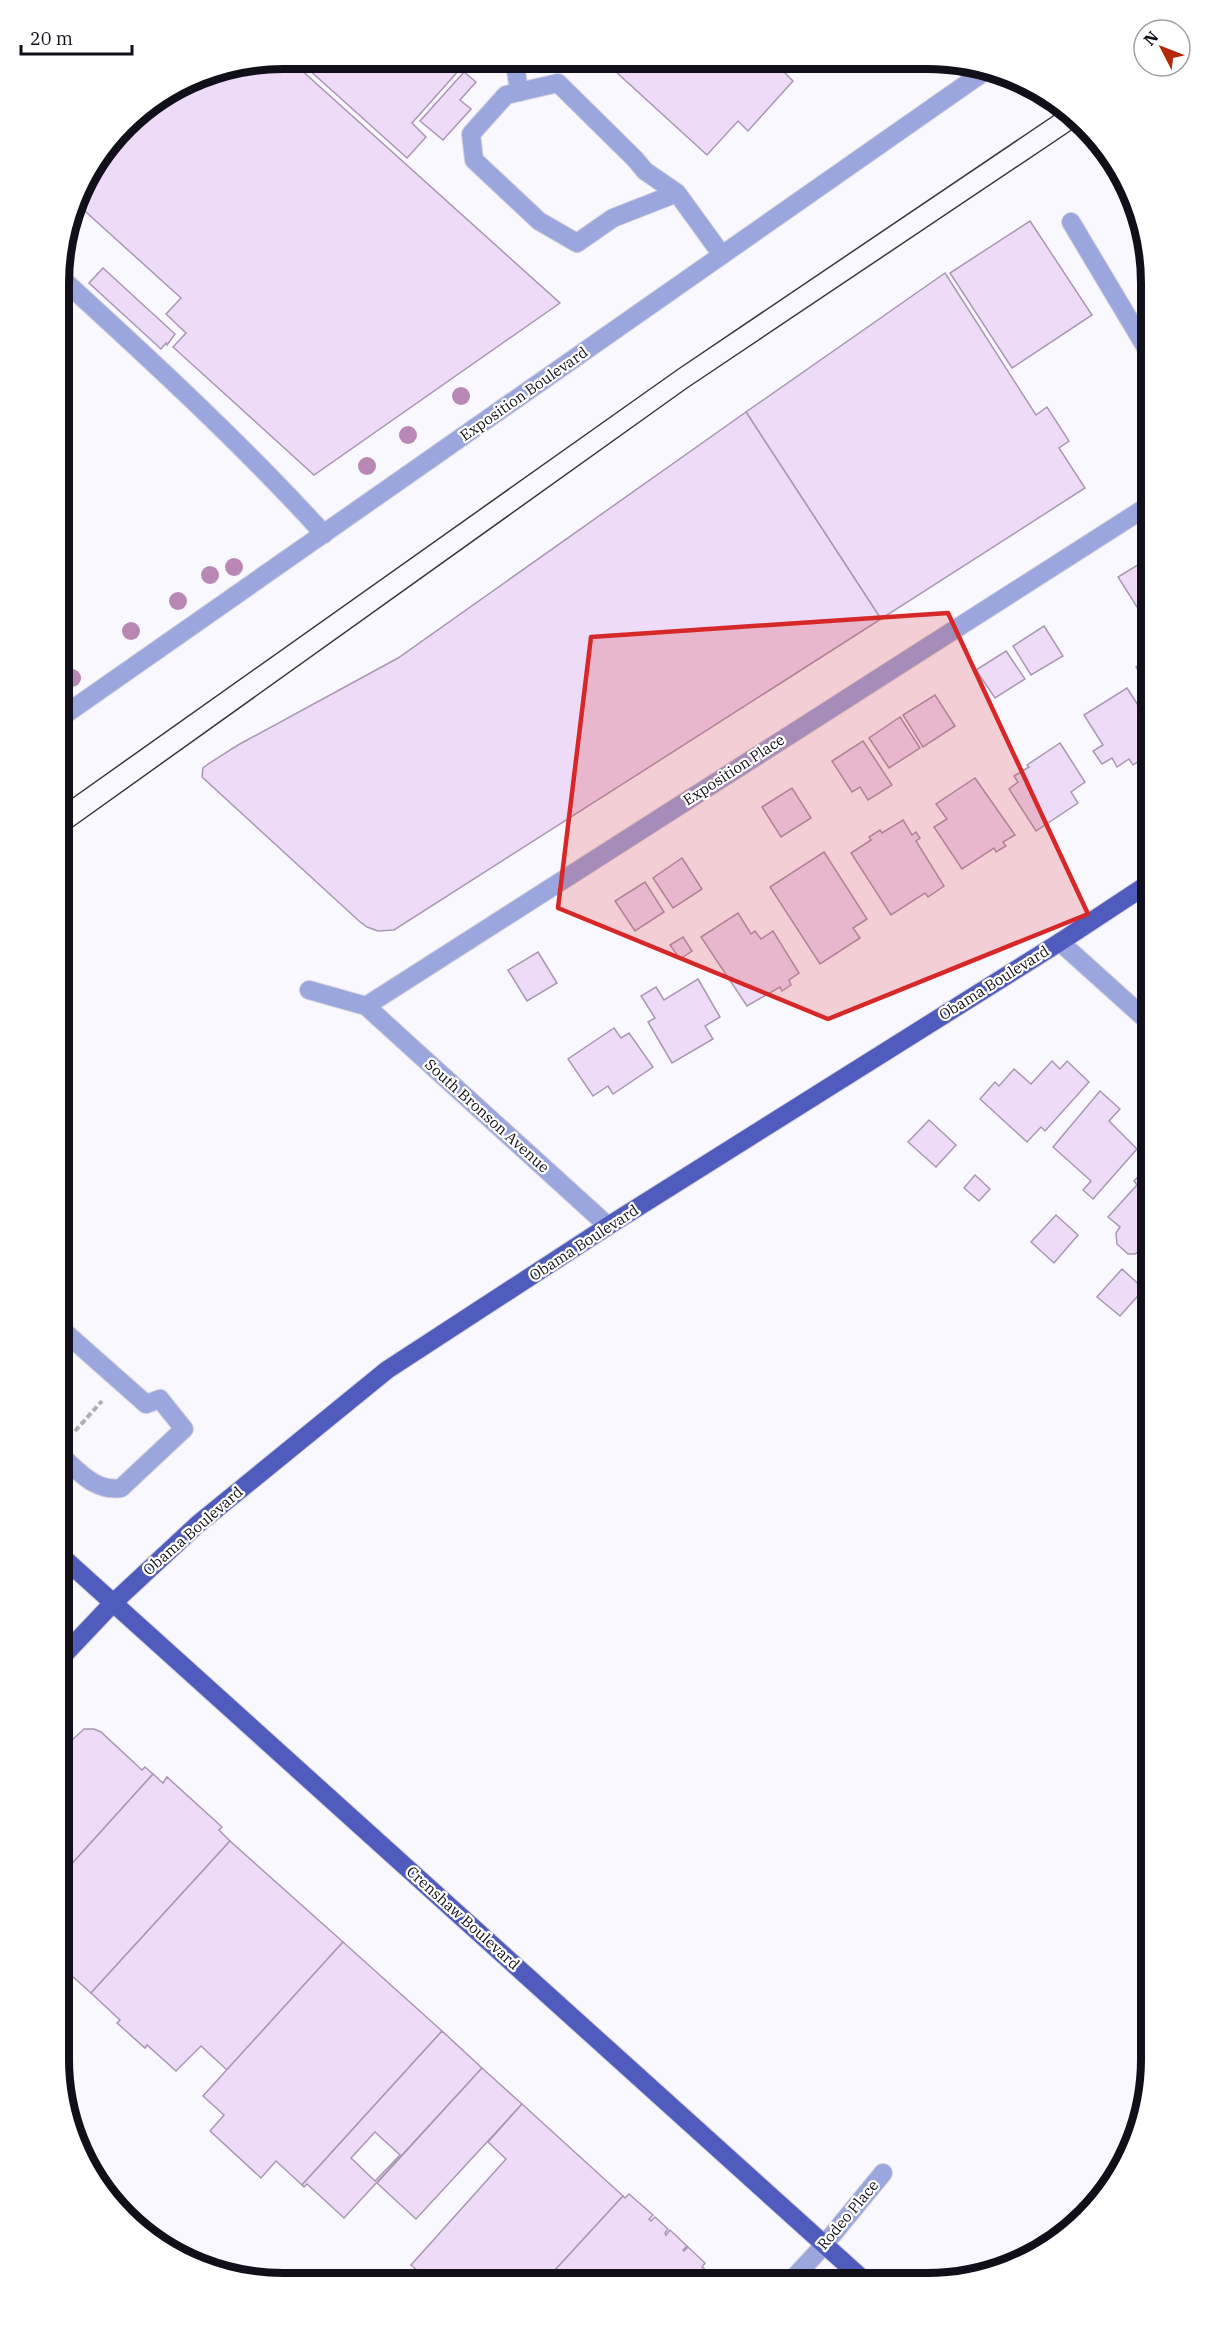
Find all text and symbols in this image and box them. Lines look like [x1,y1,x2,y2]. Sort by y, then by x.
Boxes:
scale bar [21,18,132,56]
north arrow [1132,18,1192,78]
text: 20 m [30,27,73,50]
text: N [1139,27,1163,49]
street label: Exposition Boulevard [456,342,591,445]
street label: Exposition Place [679,730,788,809]
street label: Obama Boulevard [935,941,1052,1024]
street label: South Bronson Avenue [421,1055,554,1177]
street label: Obama Boulevard [526,1200,642,1285]
street label: Obama Boulevard [139,1482,246,1579]
street label: Crenshaw Boulevard [403,1862,524,1973]
street label: Rodeo Place [813,2176,882,2253]

